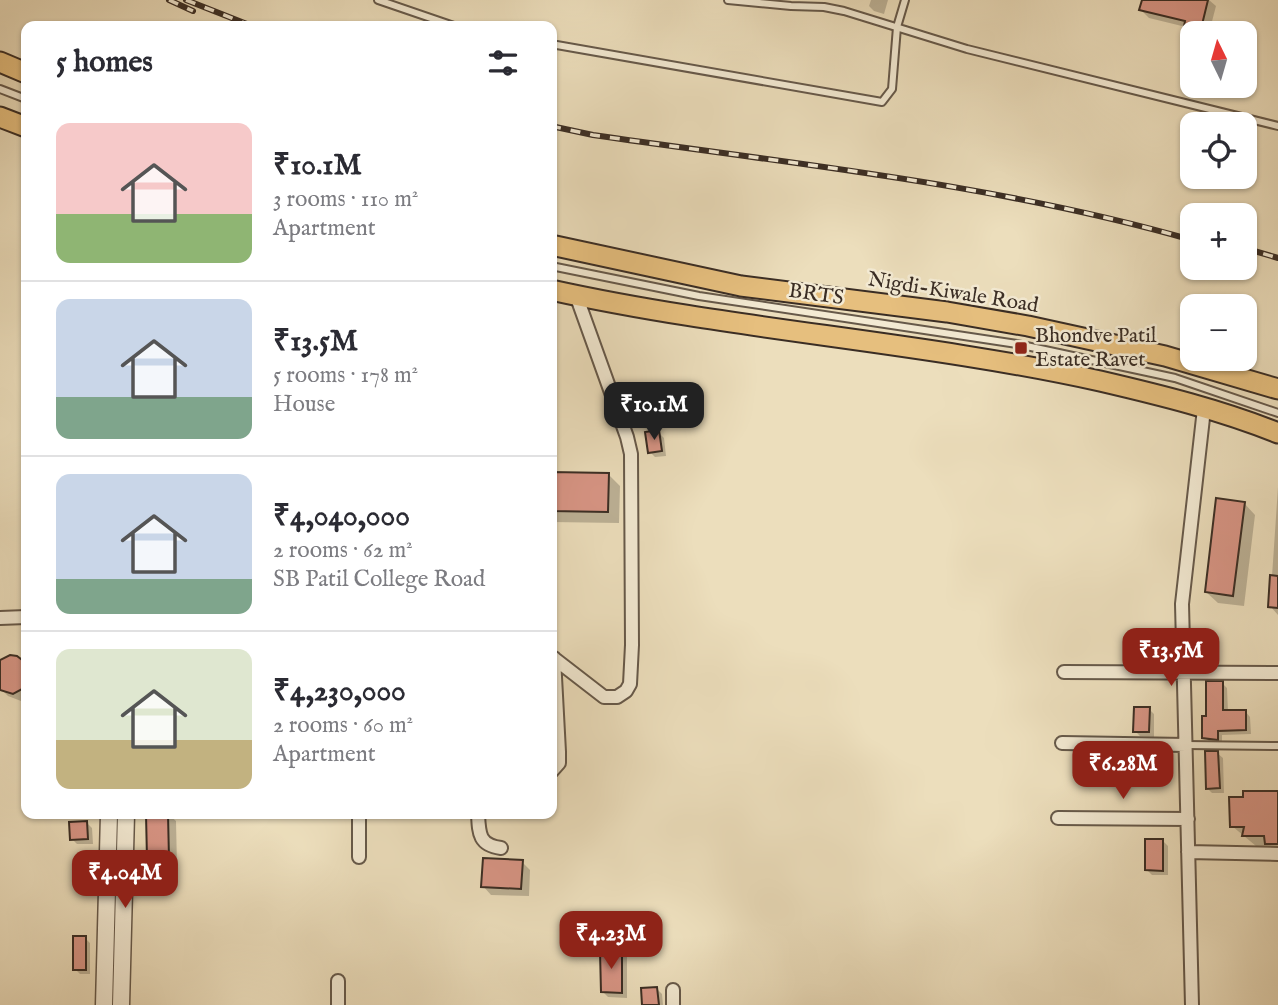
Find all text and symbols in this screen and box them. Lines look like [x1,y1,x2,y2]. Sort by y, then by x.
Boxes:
north arrow [1180,21,1256,98]
map controls [1180,21,1257,371]
text: 5 homes [56,44,153,82]
icon: filters [484,44,522,82]
button: locate [1180,112,1257,189]
text: ₹10.1M [273,147,362,185]
icon: home [112,151,196,235]
text: 3 rooms · 110 m² [273,185,418,214]
button: + [1180,203,1257,280]
text: Apartment [273,214,376,243]
street label: Nigdi-Kiwale Road [866,266,1041,320]
street label: BRTS [787,278,845,312]
button: − [1180,294,1257,371]
text: ₹13.5M [273,323,358,361]
place label: Bhondve Patil Estate Ravet [1035,323,1157,374]
icon: home [112,327,196,411]
marker: Bhondve Patil Estate Ravet [1013,340,1029,356]
text: 5 rooms · 178 m² [273,361,418,390]
pin: ₹10.1M [597,382,711,442]
text: House [273,390,335,419]
text: ₹10.1M [620,390,688,419]
text: ₹4,040,000 [273,498,410,536]
icon: home [112,502,196,586]
text: 2 rooms · 62 m² [273,536,413,565]
text: SB Patil College Road [273,565,485,594]
pin: ₹13.5M [1114,628,1228,688]
text: ₹13.5M [1138,636,1204,665]
text: ₹4,230,000 [273,673,406,711]
icon: home [112,677,196,761]
text: 2 rooms · 60 m² [273,711,413,740]
text: Apartment [273,740,376,769]
pin: ₹6.28M [1066,742,1180,801]
text: ₹6.28M [1088,749,1158,778]
pin: ₹4.04M [68,850,182,910]
text: ₹4.04M [88,858,162,887]
pin: ₹4.23M [554,912,668,971]
text: ₹4.23M [576,919,646,948]

